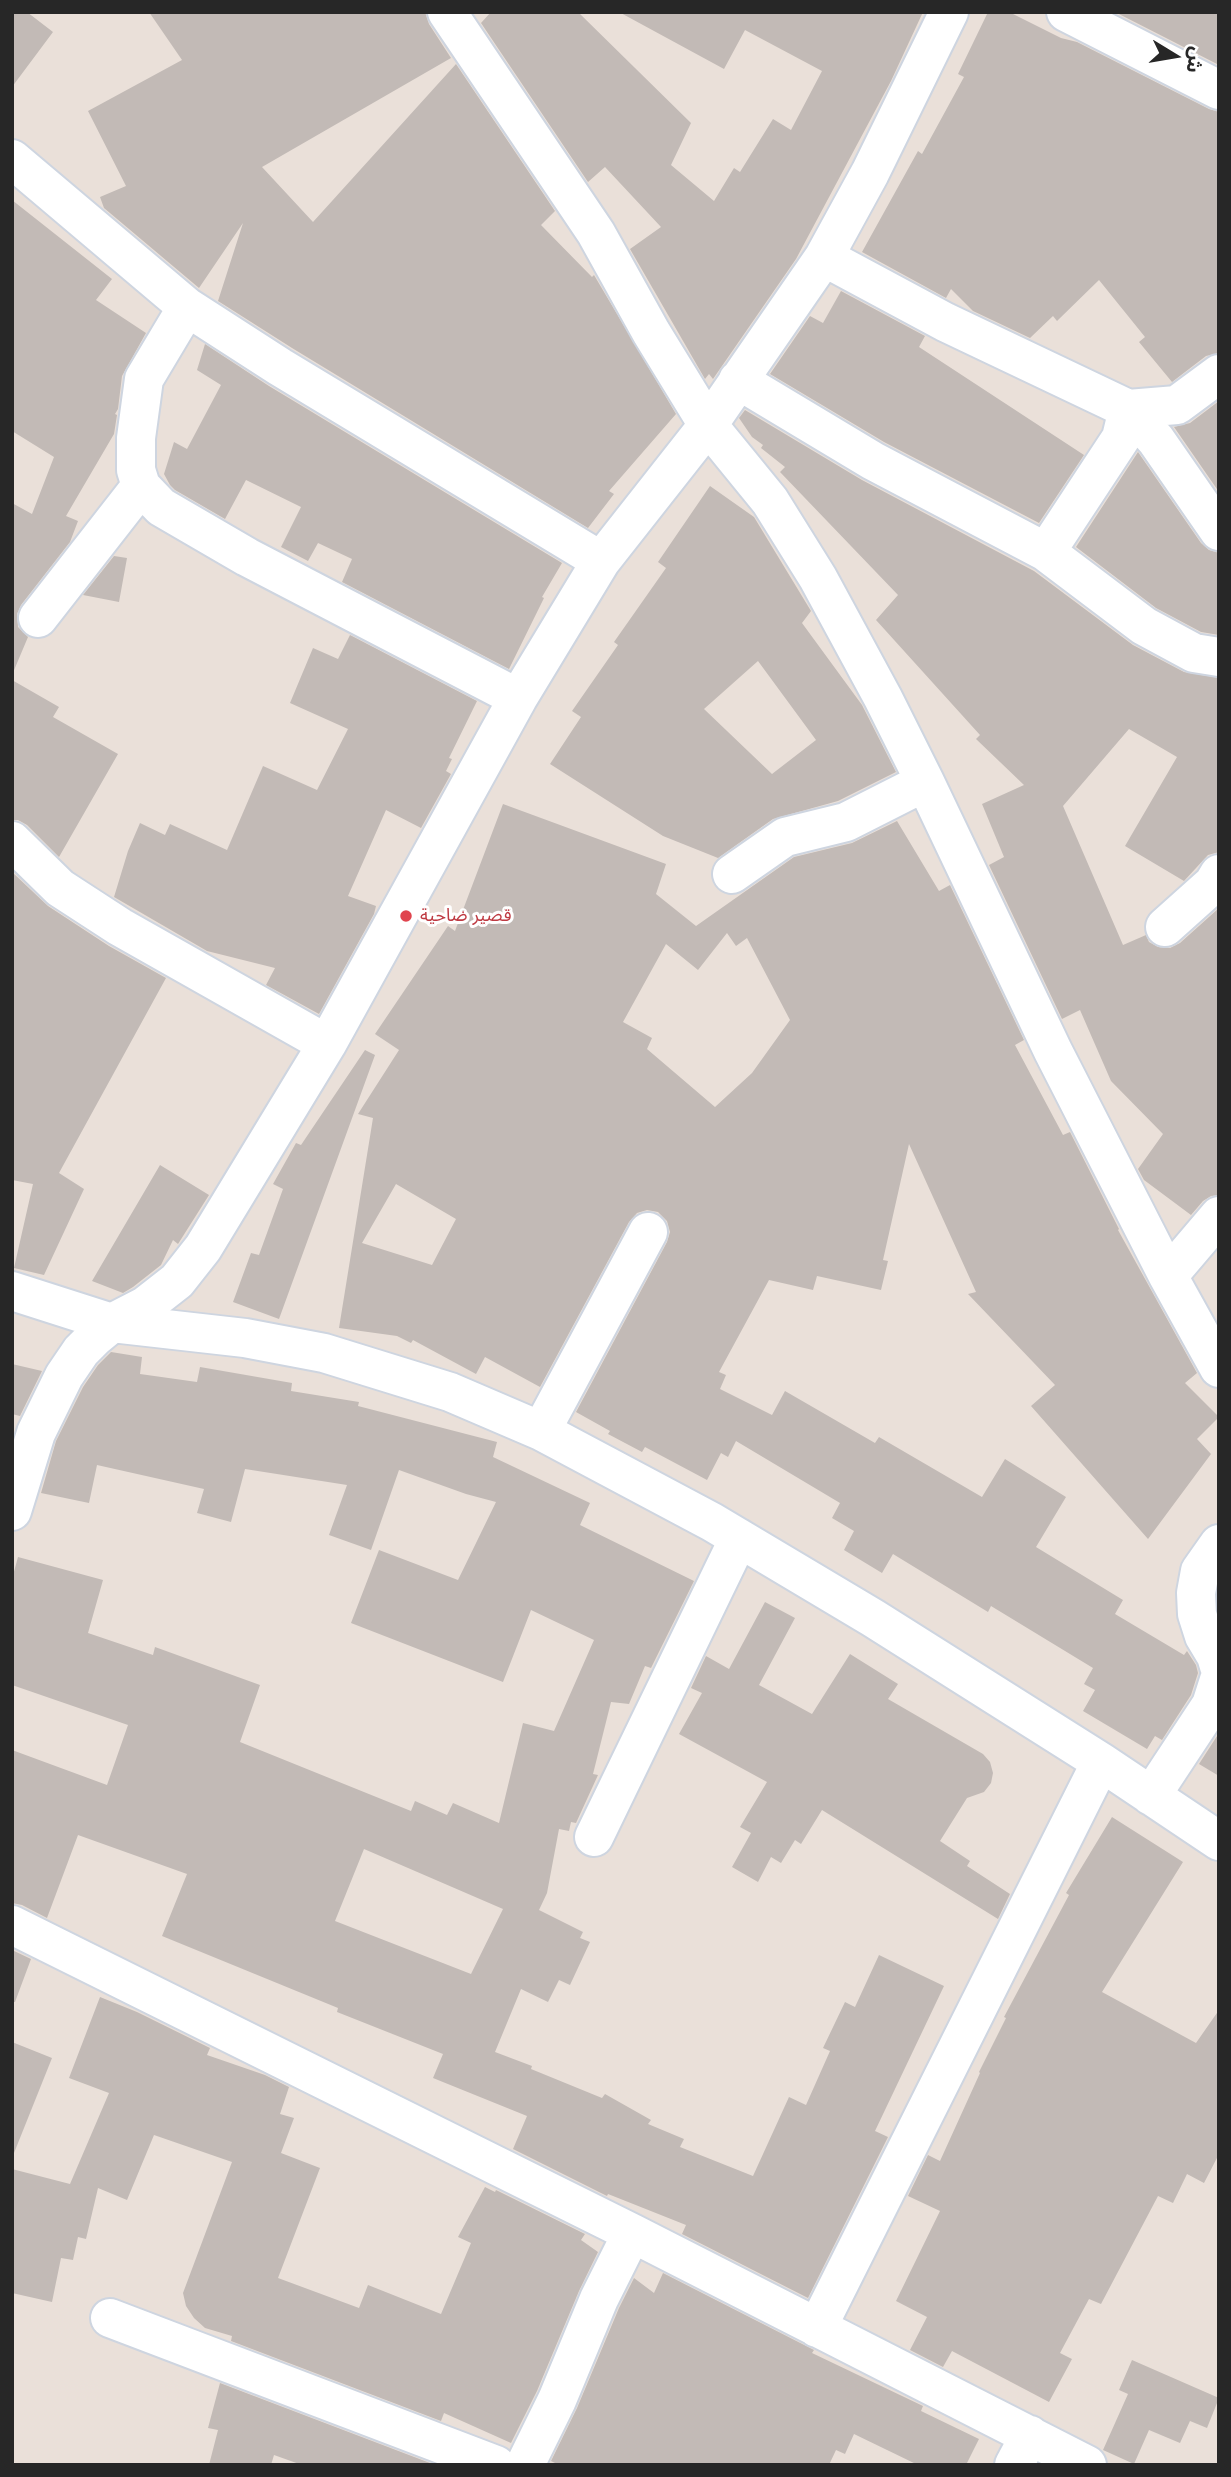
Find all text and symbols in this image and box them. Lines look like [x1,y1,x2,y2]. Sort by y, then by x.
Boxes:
north arrow [1140,21,1210,91]
text: ش [1181,45,1210,75]
place label: قصير ضاحية [420,905,511,927]
marker: قصير ضاحية [398,908,414,924]

